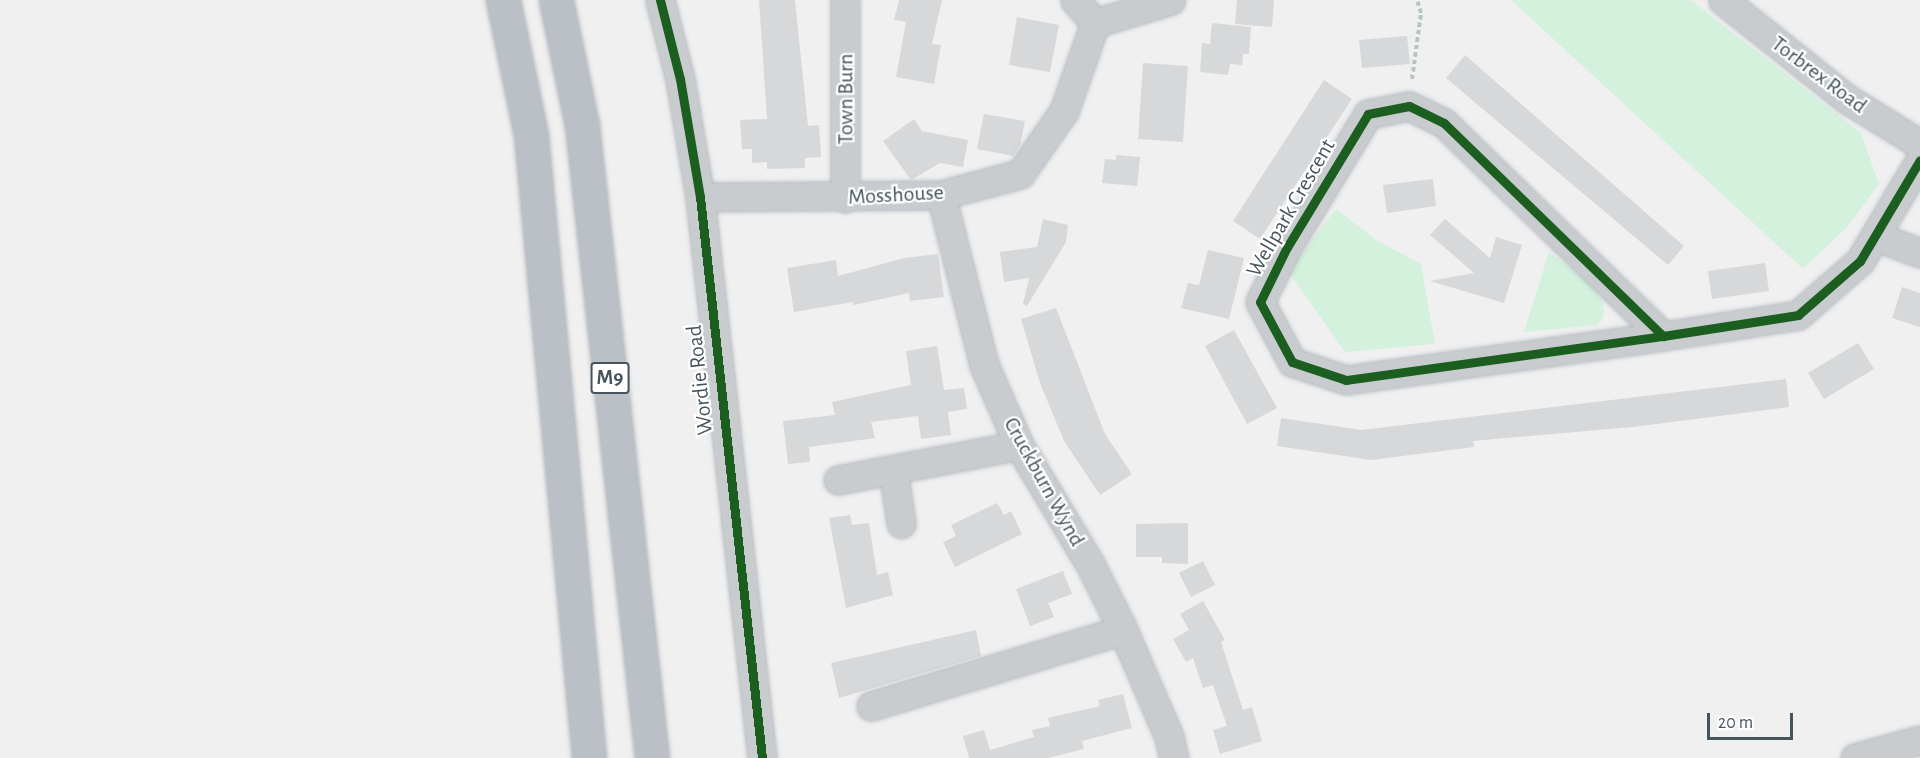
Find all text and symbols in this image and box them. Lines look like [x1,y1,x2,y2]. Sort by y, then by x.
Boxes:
street label: Torbrex Road [1766,31,1872,119]
street label: Town Burn [833,54,859,144]
street label: Wellpark Crescent [1241,134,1341,282]
street label: Mosshouse [848,179,944,211]
street label: Wordie Road [681,324,719,436]
road number: M9 [590,360,630,396]
street label: Cruckburn Wynd [998,413,1090,551]
scale bar [1710,701,1796,739]
text: 20 m [1718,714,1753,732]

